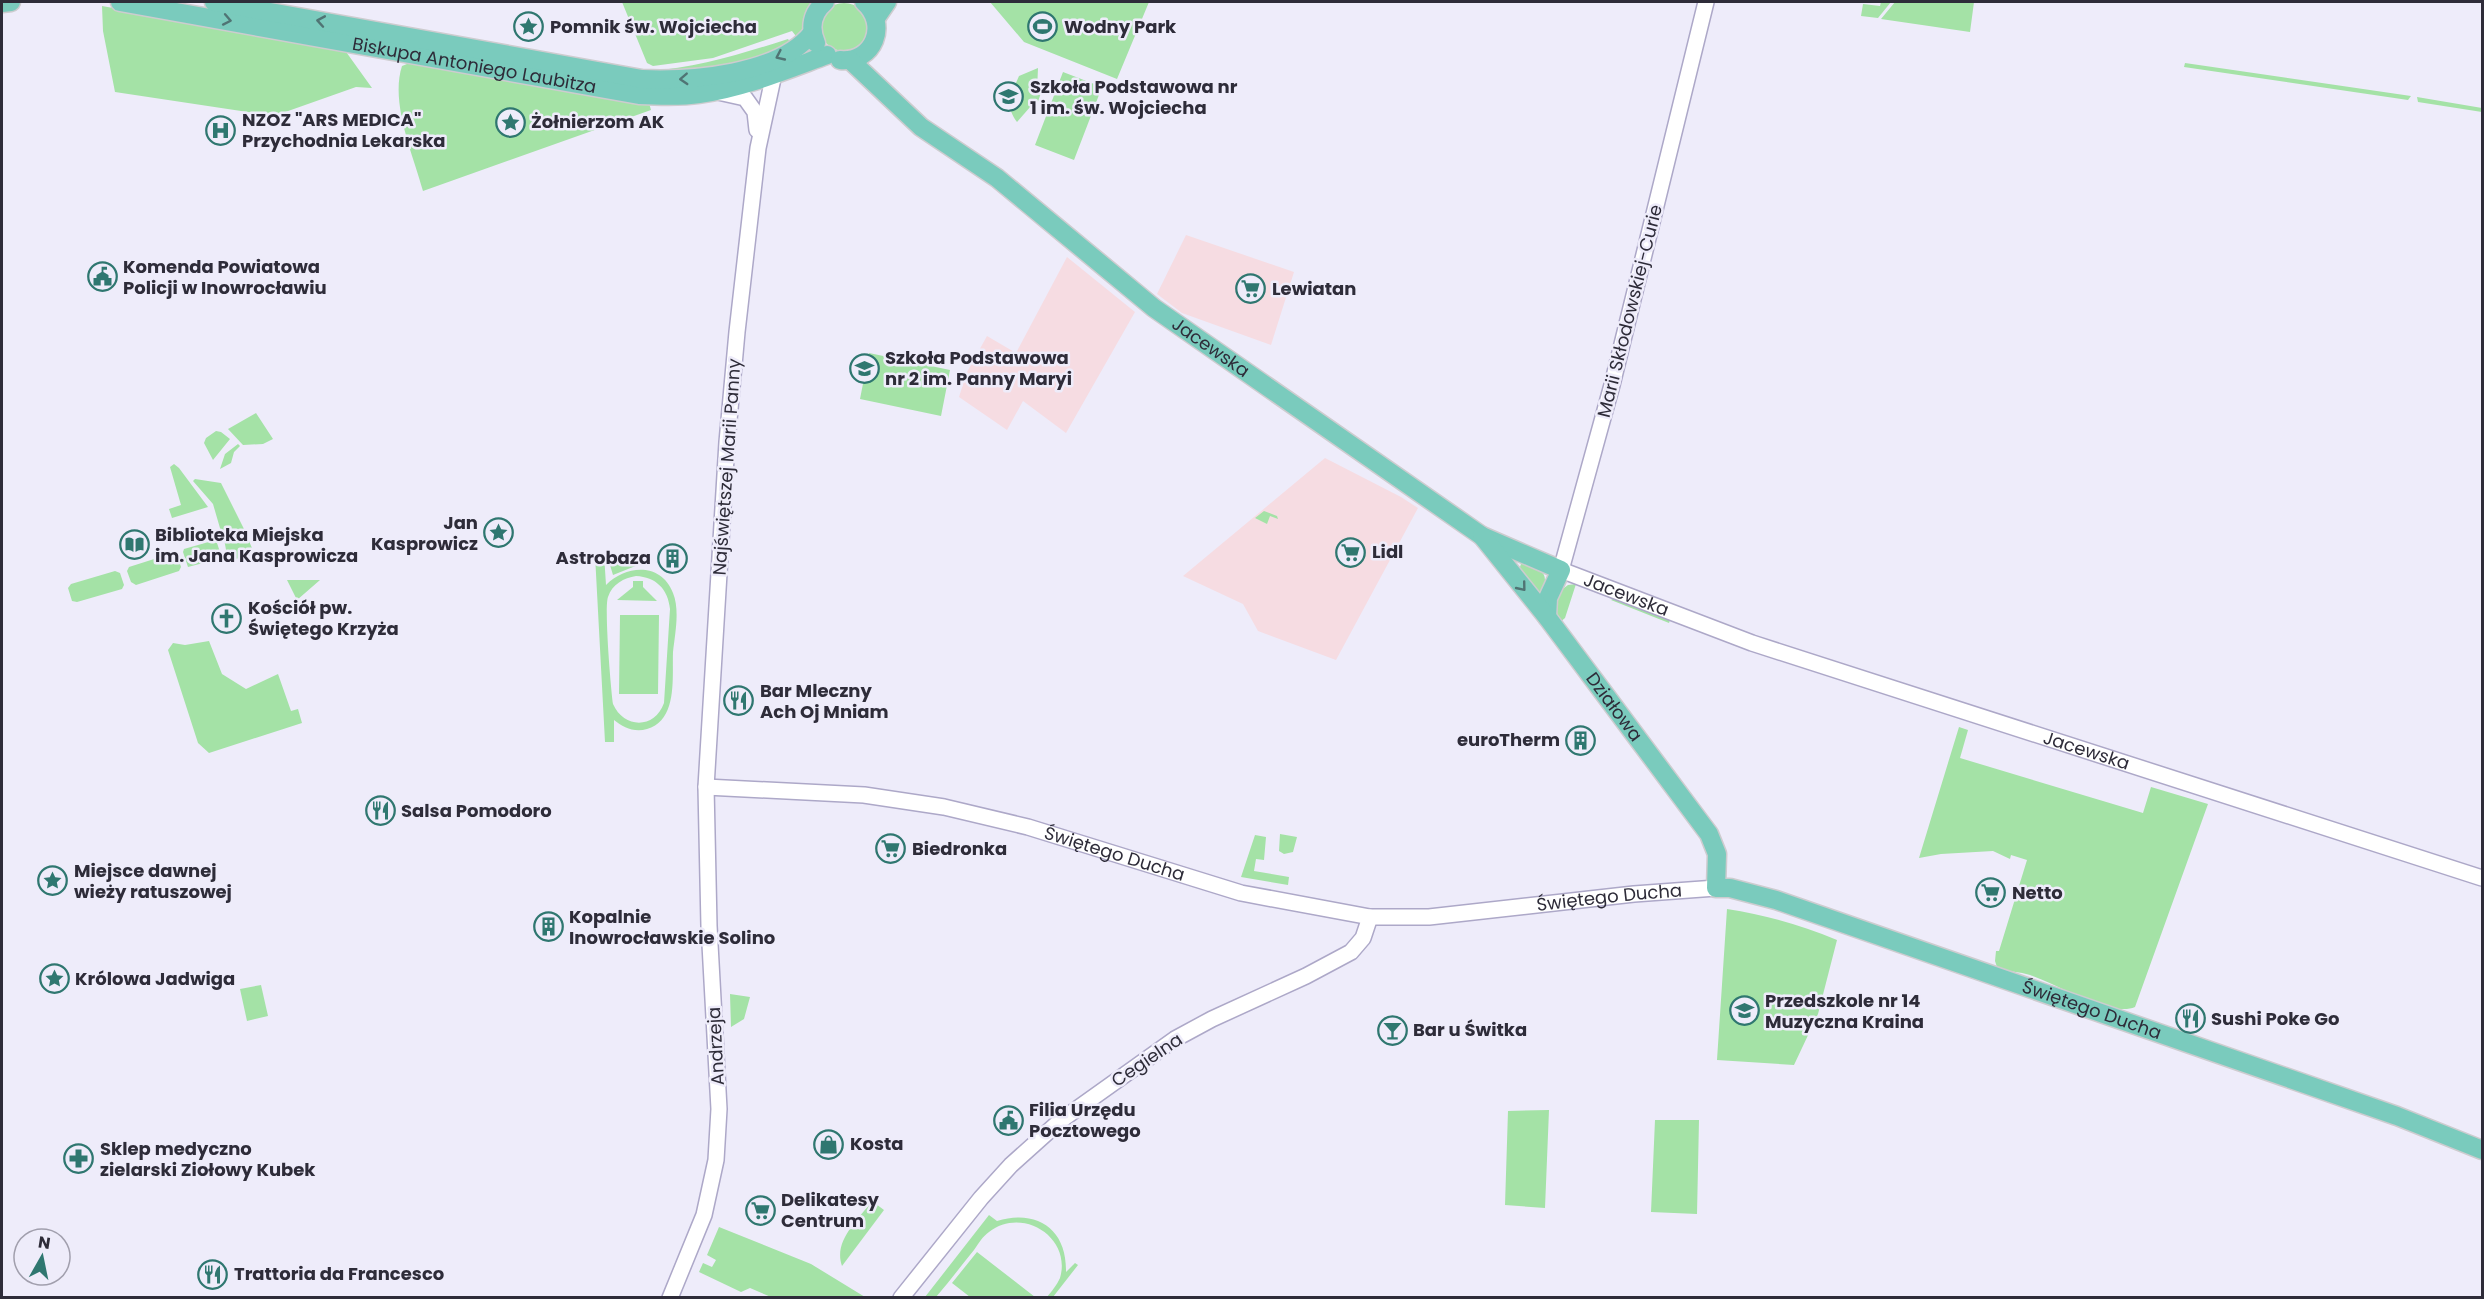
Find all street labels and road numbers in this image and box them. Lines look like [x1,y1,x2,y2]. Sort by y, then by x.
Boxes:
street label: Biskupa Antoniego Laubitza [351,31,598,99]
street label: Marii Skłodowskiej-Curie [1591,202,1668,420]
street label: Jacewska [1167,311,1255,383]
street label: Najświętszej Marii Panny [706,358,747,576]
street label: Jacewska [1580,567,1673,622]
street label: Działowa [1580,667,1649,746]
street label: Jacewska [2040,725,2133,776]
street label: Świętego Ducha [1041,820,1188,887]
street label: Świętego Ducha [1535,878,1683,917]
street label: Świętego Ducha [2019,974,2165,1045]
street label: Andrzeja [701,1006,730,1086]
street label: Cegielna [1106,1027,1187,1093]

